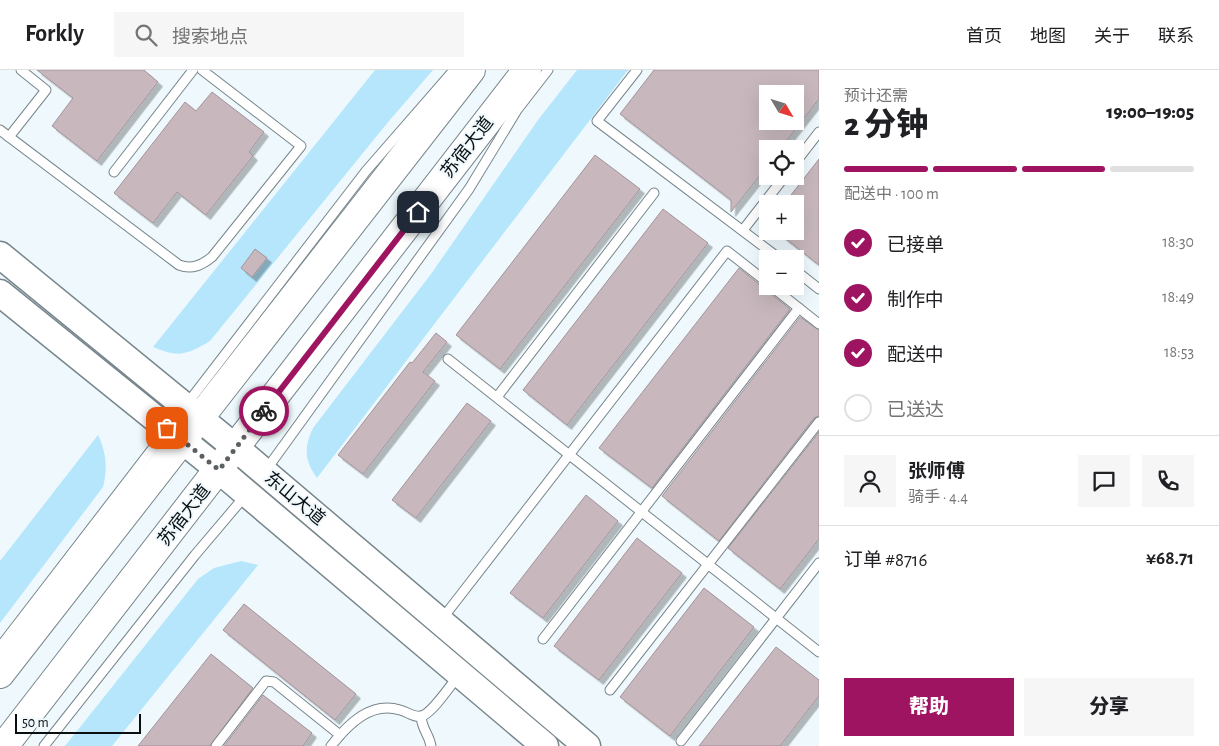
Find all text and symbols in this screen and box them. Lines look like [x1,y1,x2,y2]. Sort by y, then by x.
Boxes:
search box [114,12,464,57]
icon: search [132,21,160,49]
text: Forkly [25,22,84,46]
text: 搜索地点 [172,28,248,47]
text: 首页 [966,28,1002,46]
text: 地图 [1030,28,1066,46]
text: 关于 [1094,28,1130,46]
text: 联系 [1158,28,1194,46]
north arrow [759,85,804,130]
map controls [759,85,804,295]
text: 预计还需 [844,88,908,104]
text: 19:00–19:05 [1106,103,1194,122]
text: 2 分钟 [844,109,928,141]
street label: 苏宿大道 [437,112,497,182]
button: locate [759,140,804,185]
text: 配送中 · 100 m [844,186,939,202]
pin [397,191,439,233]
button: + [759,195,804,240]
icon: home [404,198,432,226]
icon: check [844,229,872,257]
text: 18:30 [1162,234,1194,250]
text: 已接单 [887,236,944,255]
button: − [759,250,804,295]
icon: check [844,284,872,312]
text: 18:49 [1162,289,1194,305]
text: 制作中 [887,291,944,310]
icon: check [844,339,872,367]
text: 18:53 [1164,344,1194,360]
text: 配送中 [887,346,944,365]
courier [239,386,289,436]
icon: bike [250,397,278,425]
text: 已送达 [887,401,944,420]
pin [146,407,188,449]
icon: bag [153,414,181,442]
button: person [844,455,896,507]
button: chat [1078,455,1130,507]
button: phone [1142,455,1194,507]
text: 张师傅 [908,462,965,481]
street label: 东山大道 [261,467,329,529]
street label: 苏宿大道 [154,480,214,550]
text: 骑手 · 4.4 [908,489,968,505]
text: ¥68.71 [1146,549,1194,568]
text: 订单 #8716 [844,551,927,570]
button: 帮助 [844,678,1014,736]
button: 分享 [1024,678,1194,736]
scale bar [15,711,141,734]
text: 50 m [22,716,49,730]

